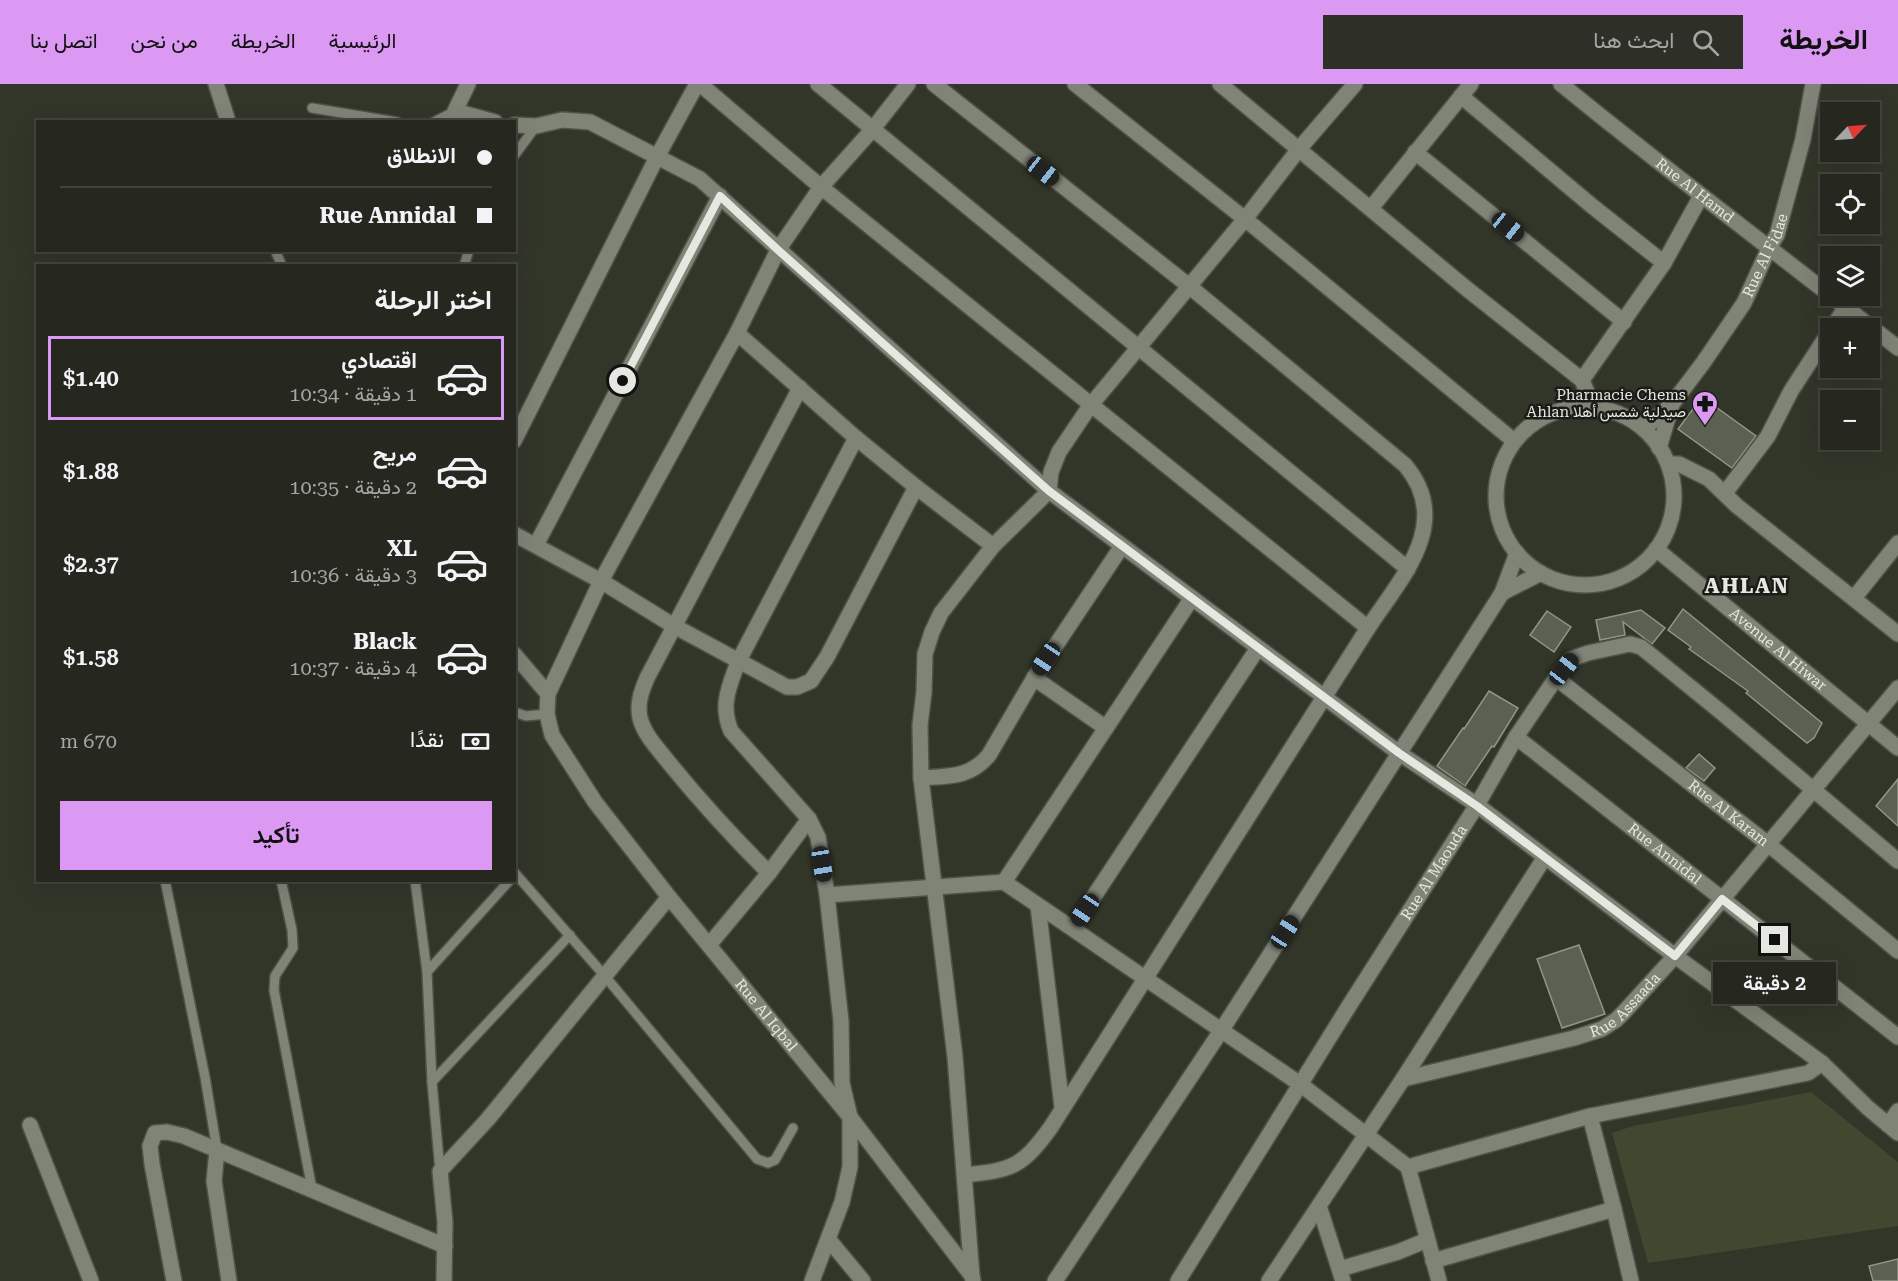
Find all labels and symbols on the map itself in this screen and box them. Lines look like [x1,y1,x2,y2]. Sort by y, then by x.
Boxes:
north arrow [1820,102,1880,162]
car [1023,153,1063,189]
street label: Rue Al Hamd [1652,154,1738,227]
car [1488,209,1528,245]
street label: Rue Al Fidae [1739,212,1791,300]
route start [609,367,636,394]
place label: Pharmacie Chems Ahlan صيدلية شمس أهلا [1527,386,1686,422]
pharmacy icon: Pharmacie Chems Ahlan صيدلية شمس أهلا [1690,389,1720,427]
district label: AHLAN [1705,574,1790,598]
street label: Avenue Al Hiwar [1726,604,1830,695]
car [1028,639,1064,679]
car [1546,649,1582,689]
street label: Rue Al Karam [1685,776,1773,850]
street label: Rue Annidal [1624,819,1705,888]
street label: Rue Al Maouda [1397,822,1471,923]
car [810,845,834,883]
car [1067,890,1103,930]
car [1268,912,1302,952]
route end [1761,926,1788,953]
callout: 2 دقيقة [1714,961,1836,1003]
street label: Rue Assaada [1588,969,1664,1041]
street label: Rue Al Iqbal [731,975,801,1055]

